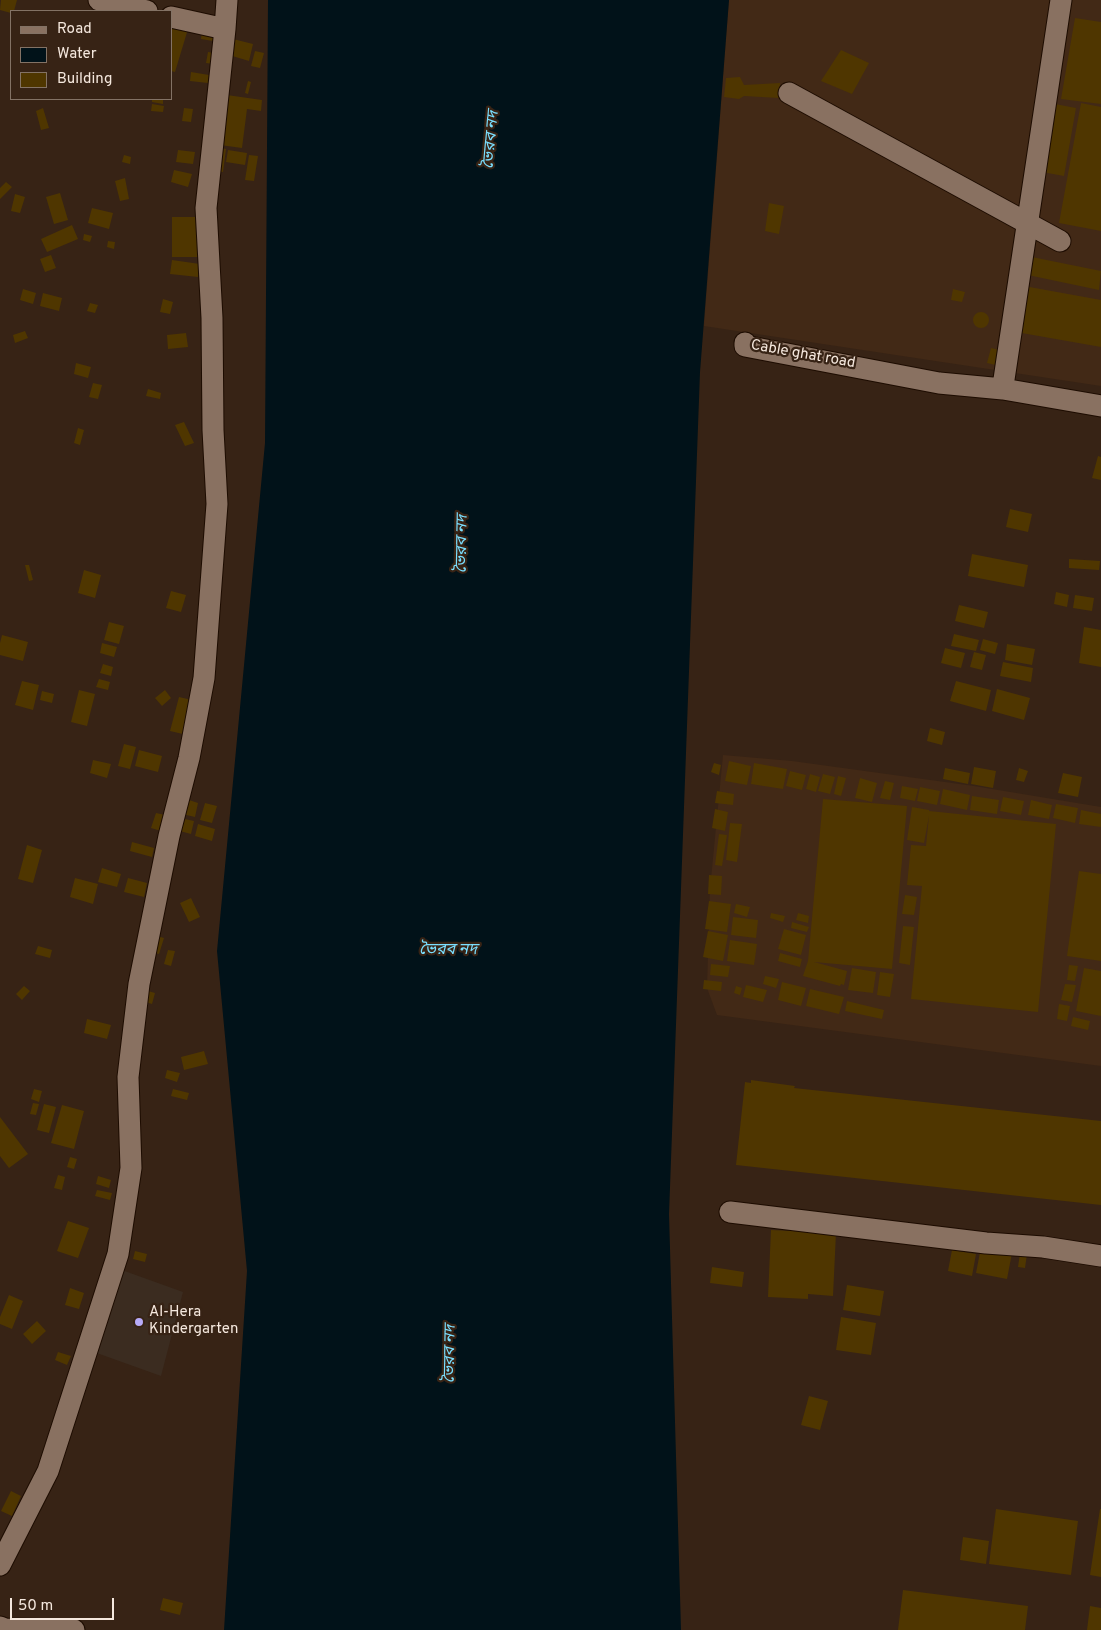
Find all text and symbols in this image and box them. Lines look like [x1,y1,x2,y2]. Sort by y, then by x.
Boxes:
legend [10,10,172,100]
text: Road [57,20,92,39]
text: Water [57,45,96,64]
text: Building [57,70,112,89]
water label: ভৈরব নদ [480,110,504,170]
street label: Cable ghat road [749,337,857,373]
water label: ভৈরব নদ [453,515,473,573]
water label: ভৈরব নদ [419,941,477,961]
place label: Al-Hera Kindergarten [149,1304,238,1339]
marker: Al-Hera Kindergarten [133,1316,145,1328]
water label: ভৈরব নদ [441,1325,461,1383]
scale bar [12,1588,116,1620]
text: 50 m [18,1597,53,1616]

